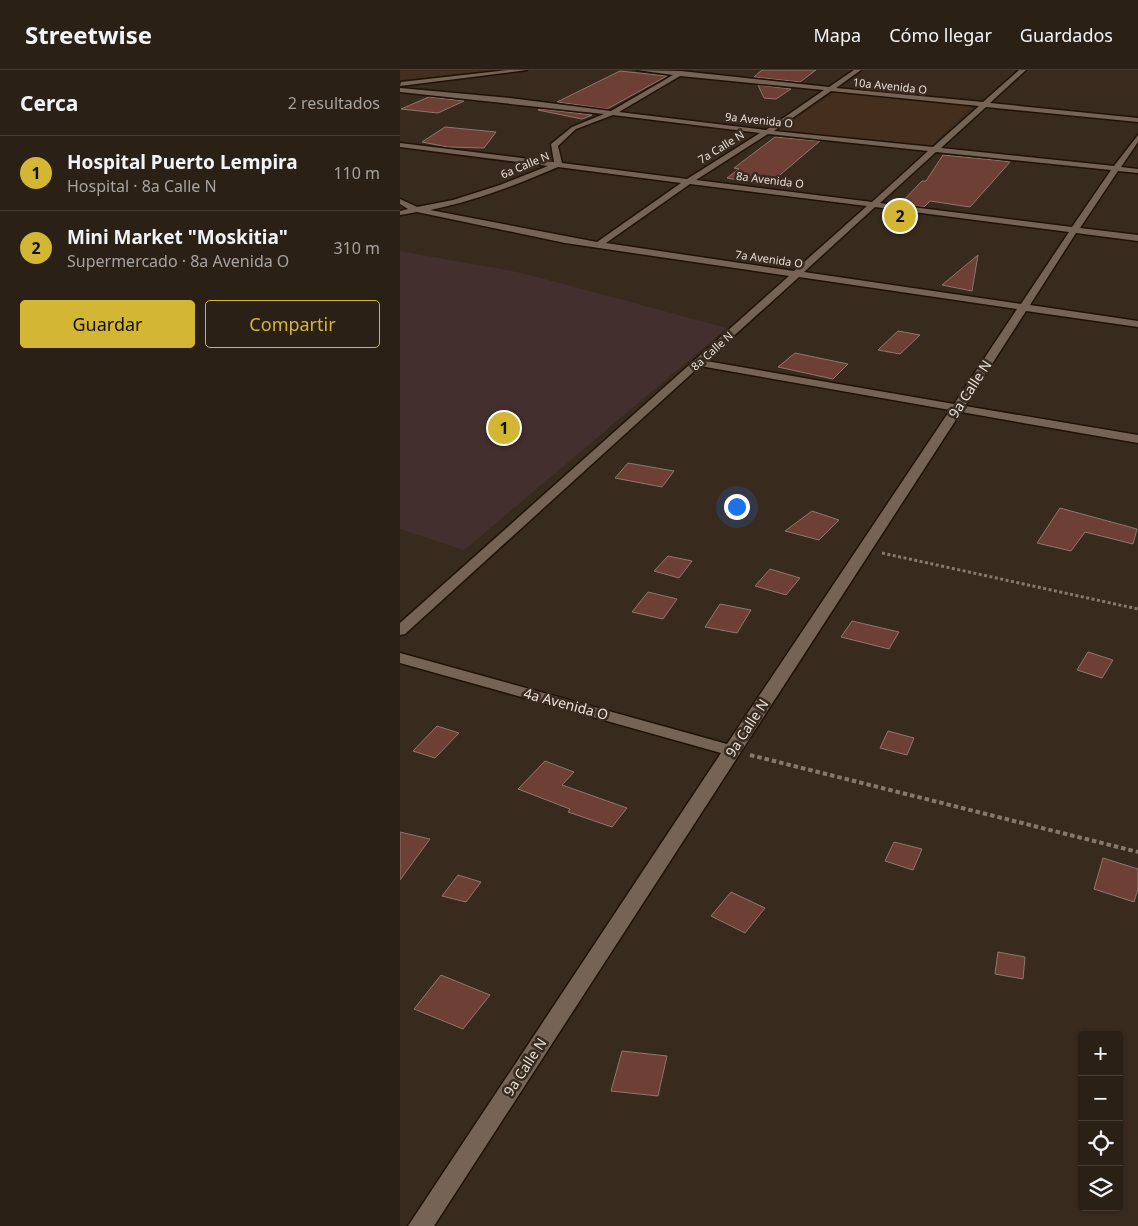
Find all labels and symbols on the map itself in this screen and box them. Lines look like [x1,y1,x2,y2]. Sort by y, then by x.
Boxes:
street label: 10a Avenida O [852,74,928,97]
street label: 9a Avenida O [724,108,794,131]
street label: 7a Calle N [695,127,747,167]
street label: 6a Calle N [498,148,551,182]
street label: 8a Avenida O [735,168,805,191]
pin: 2 [884,197,916,235]
street label: 7a Avenida O [734,246,804,271]
street label: 8a Calle N [687,328,736,373]
street label: 9a Calle N [944,356,995,421]
pin: 1 [488,409,520,447]
your location [724,494,750,520]
street label: 4a Avenida O [522,683,611,724]
street label: 9a Calle N [721,695,772,760]
street label: 9a Calle N [499,1034,550,1099]

